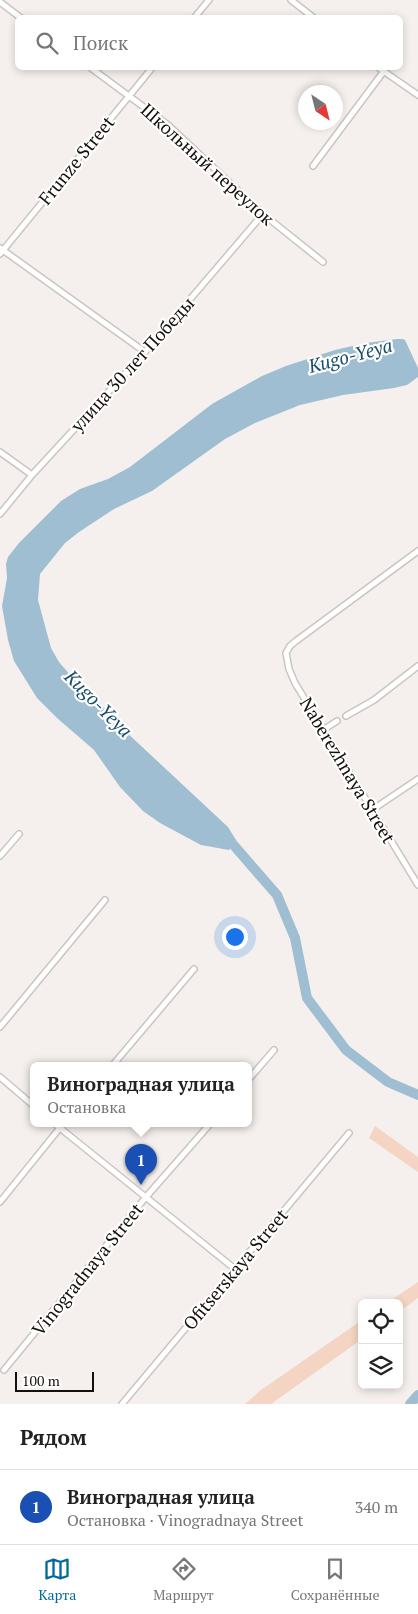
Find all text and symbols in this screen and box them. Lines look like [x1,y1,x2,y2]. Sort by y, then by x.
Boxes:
search box [15,15,403,70]
icon: search [33,29,61,57]
text: Поиск [73,30,128,55]
north arrow [298,85,343,130]
street label: Школьный переулок [136,98,280,231]
street label: Frunze Street [33,110,119,209]
street label: улица 30 лет Победы [64,291,199,437]
water label: Kugo-Yeya [304,332,395,378]
water label: Kugo-Yeya [59,663,138,742]
street label: Naberezhnaya Street [295,692,401,848]
your location [222,924,248,950]
popup [30,1062,252,1127]
text: Виноградная улица [47,1071,235,1096]
text: Остановка [47,1096,126,1118]
pin: 1 [125,1144,157,1185]
street label: Vinogradnaya Street [26,1197,148,1340]
street label: Ofitserskaya Street [177,1203,293,1335]
map controls [358,1299,403,1389]
button: locate [358,1299,403,1344]
button: layers [358,1344,403,1389]
scale bar [15,1369,94,1392]
text: 100 m [22,1371,60,1390]
text: Рядом [20,1423,87,1451]
text: Виноградная улица [67,1484,255,1509]
text: 1 [31,1496,41,1518]
text: 340 m [355,1496,398,1518]
text: Остановка · Vinogradnaya Street [67,1509,303,1531]
tab: Карта [38,1555,76,1604]
tab: Маршрут [153,1555,214,1604]
tab: Сохранённые [291,1555,380,1604]

